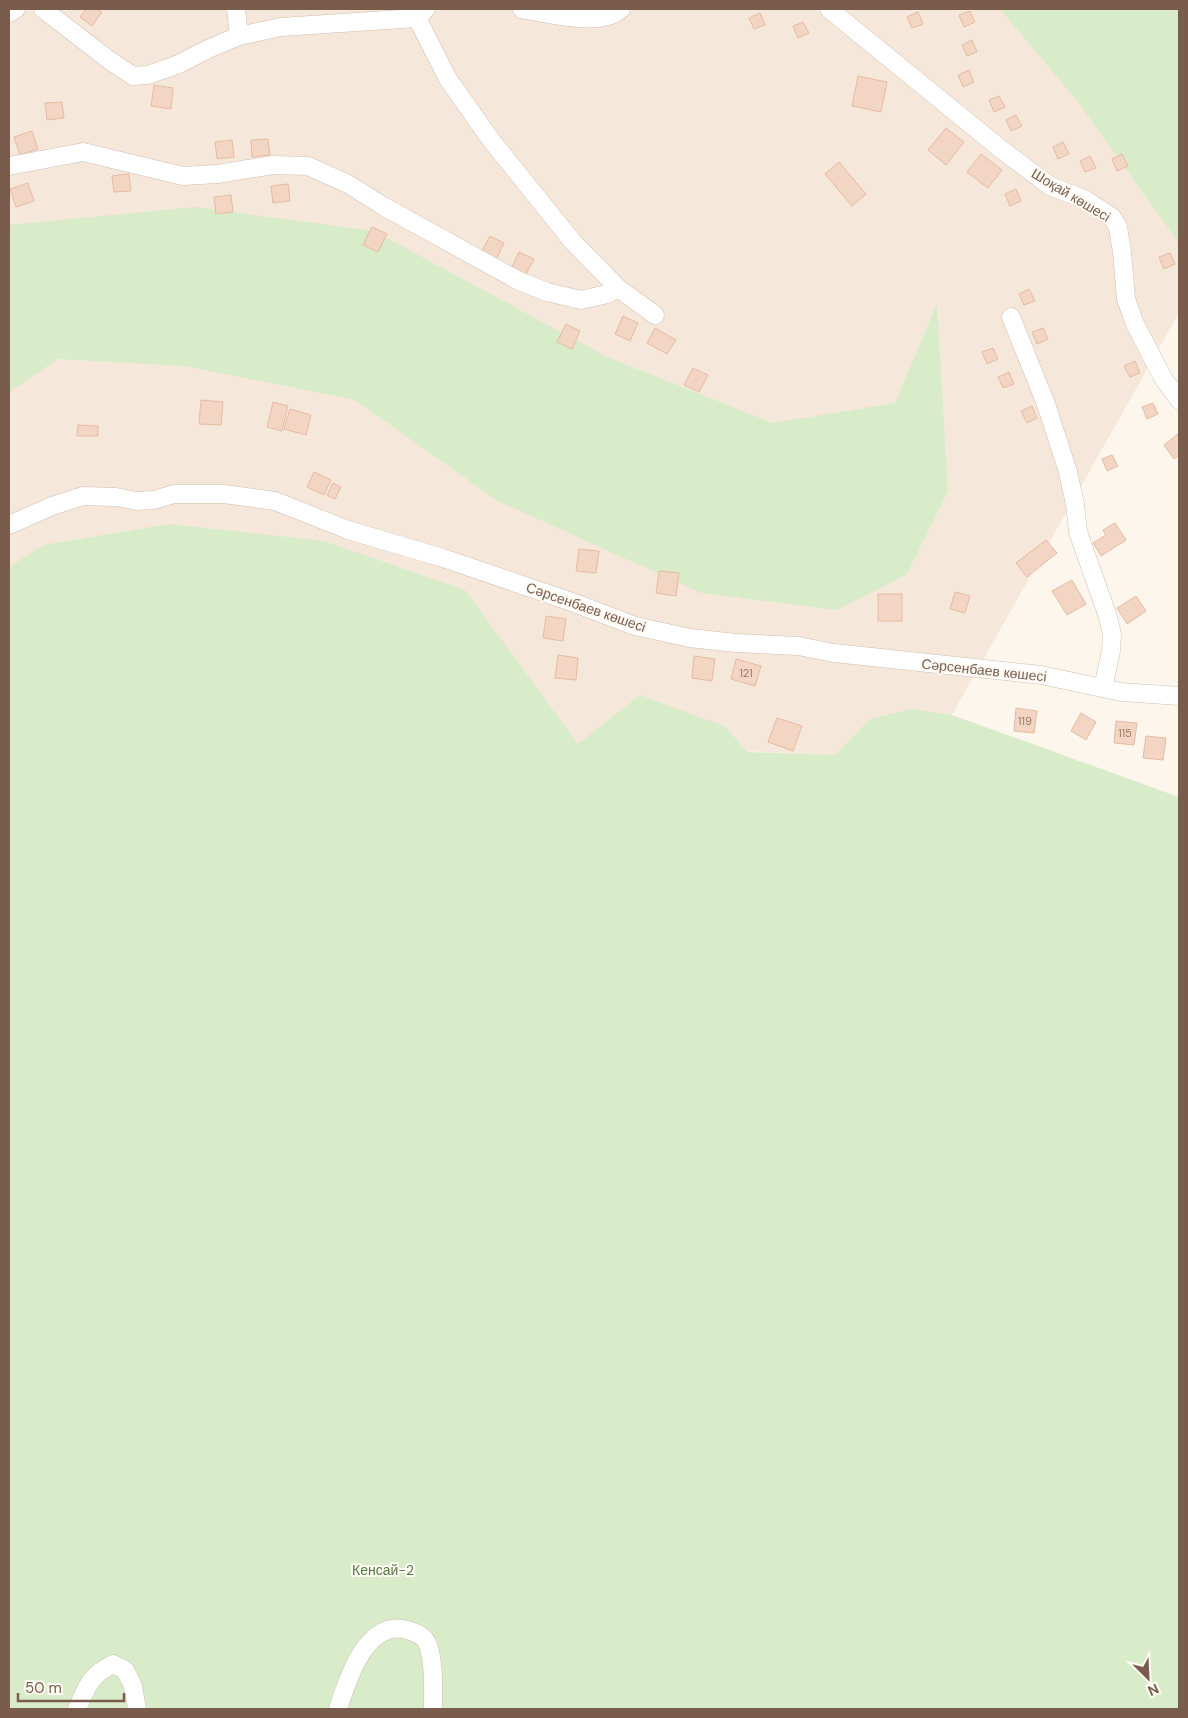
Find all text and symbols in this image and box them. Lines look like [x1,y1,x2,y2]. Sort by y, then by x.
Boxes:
street label: Шоқай көшесі [1028,164,1114,226]
street label: Сәрсенбаев көшесі [524,578,648,636]
street label: Сәрсенбаев көшесі [921,654,1047,686]
house number: 121 [739,666,753,680]
house number: 119 [1018,714,1032,728]
house number: 115 [1118,726,1132,740]
park label: Кенсай-2 [352,1561,414,1579]
north arrow [1123,1653,1173,1703]
scale bar [18,1670,124,1702]
text: 50 m [25,1678,62,1698]
text: N [1145,1680,1162,1700]

